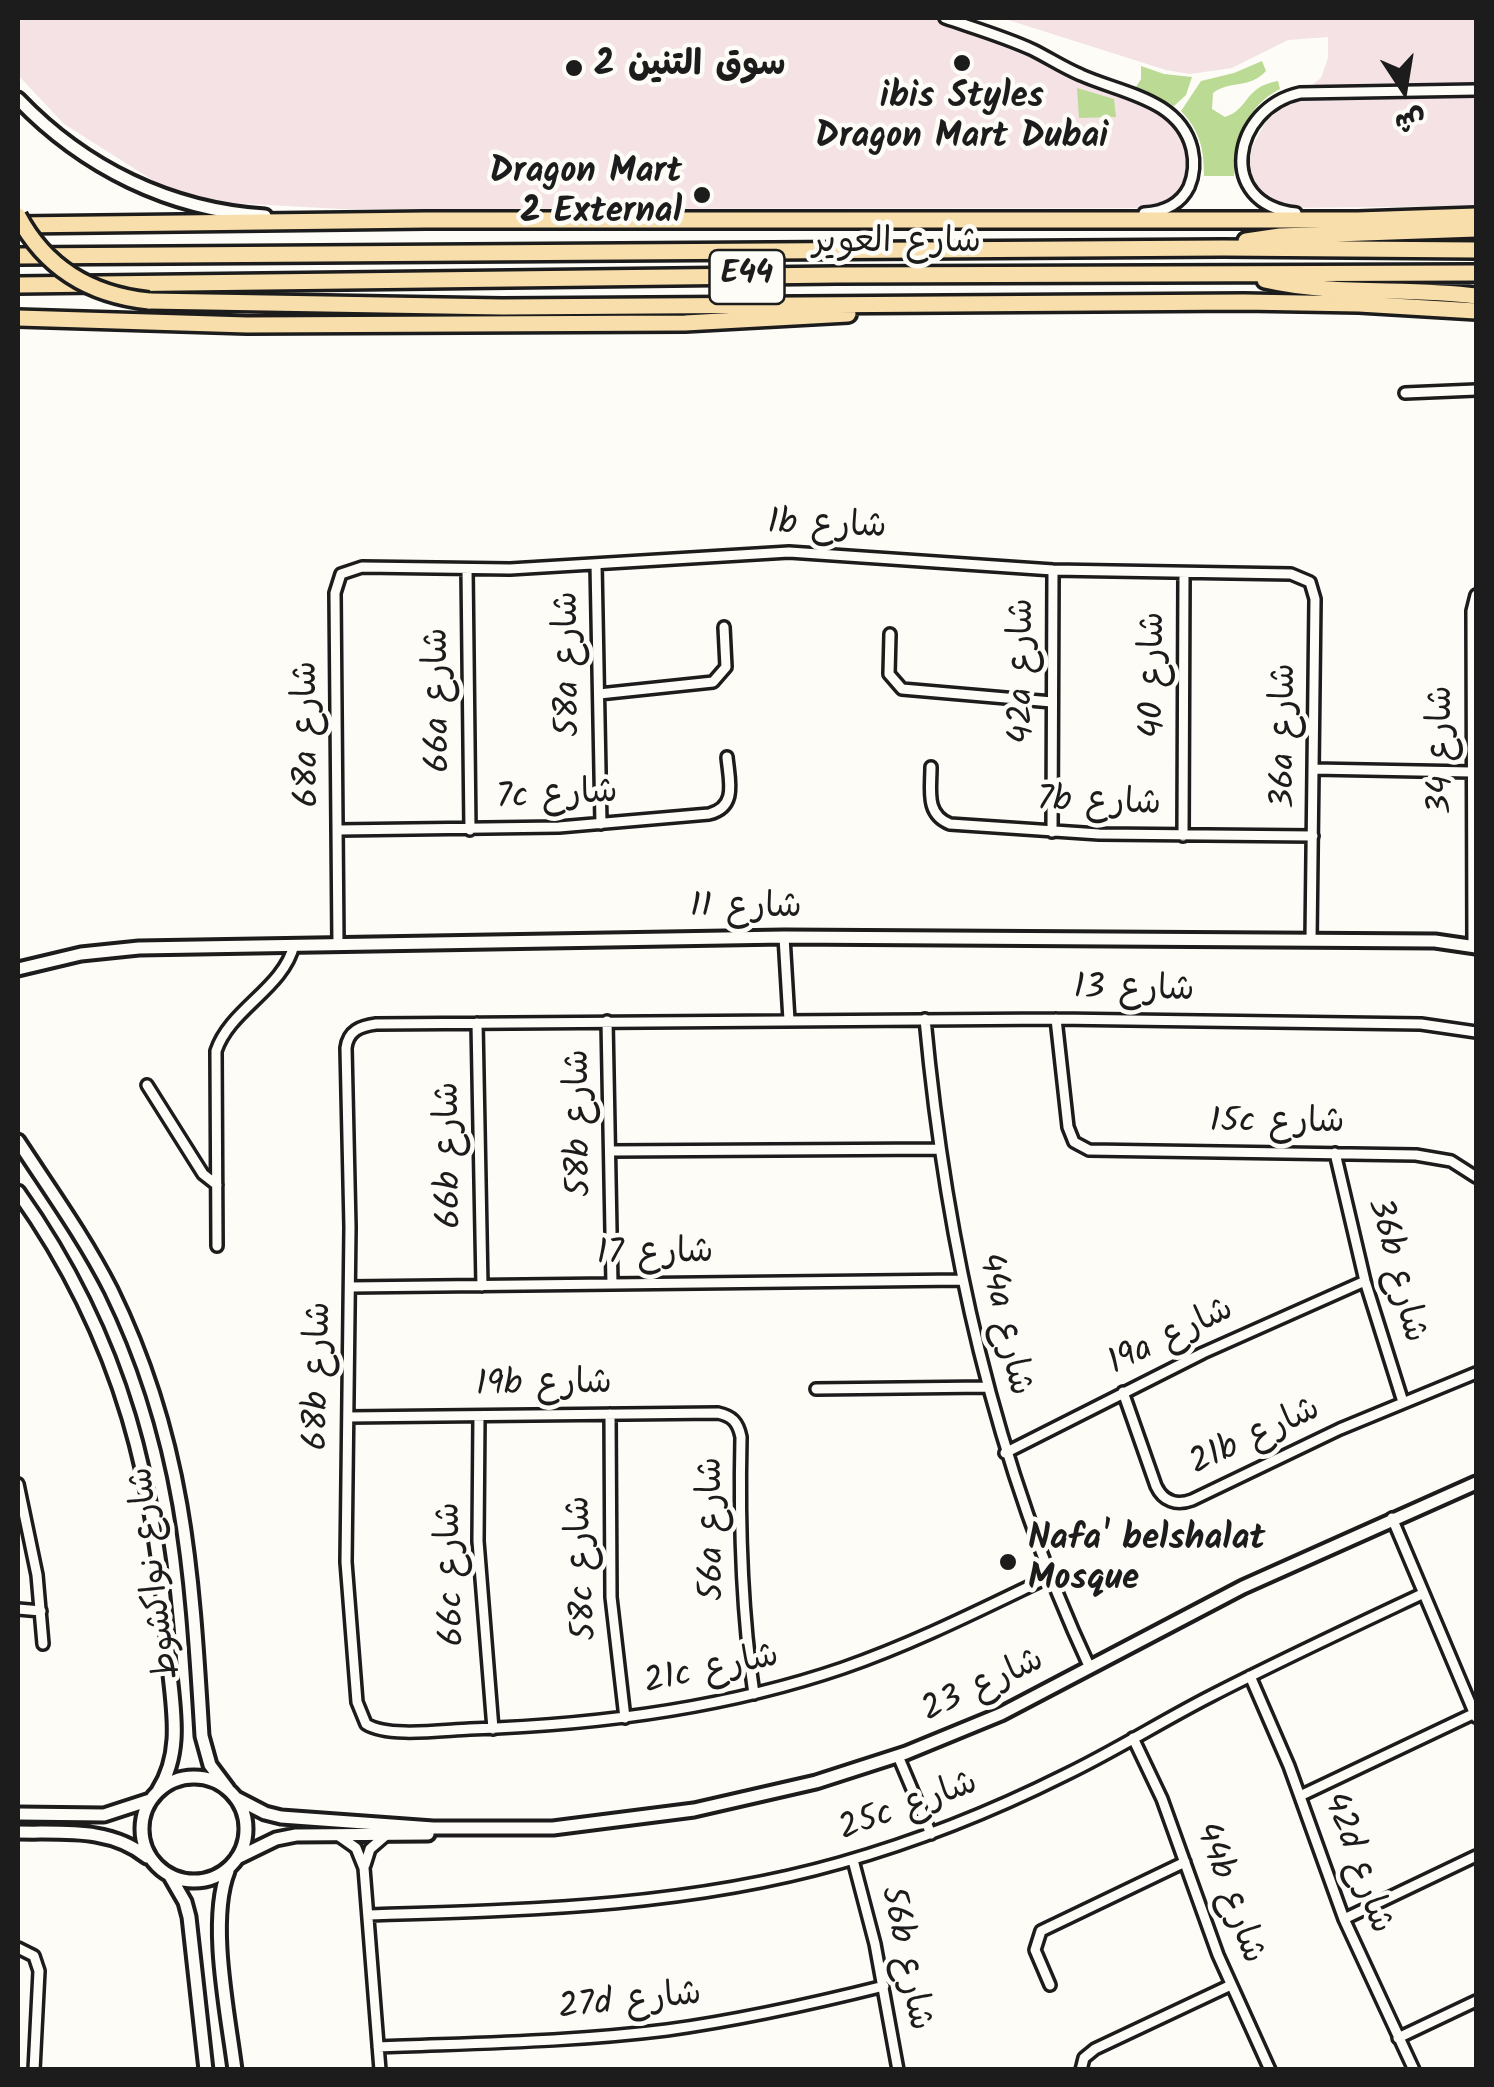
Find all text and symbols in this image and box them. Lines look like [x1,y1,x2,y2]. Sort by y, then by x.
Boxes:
north arrow [1354,40,1454,140]
place label: سوق التنين 2 [594,47,786,89]
marker: ibis Styles Dragon Mart Dubai [951,52,973,74]
marker: سوق التنين 2 [563,57,585,79]
place label: ibis Styles Dragon Mart Dubai [816,79,1108,161]
text: ش [1391,95,1430,145]
place label: Dragon Mart 2 External [490,154,682,236]
marker: Dragon Mart 2 External [691,184,713,206]
street label: شارع العوير [813,224,981,266]
road number: E44 [710,250,784,304]
street label: 1b شارع [767,505,887,551]
street label: 58a شارع [549,591,593,737]
street label: 42a شارع [1004,598,1046,744]
street label: شارع 40 [1135,612,1177,738]
street label: 66a شارع [419,627,463,773]
street label: 68a شارع [288,660,332,808]
street label: 36a شارع [1266,663,1308,809]
street label: شارع 34 [1423,685,1465,815]
street label: 7c شارع [495,774,619,822]
street label: 7b شارع [1036,782,1162,828]
street label: شارع 11 [690,889,802,931]
street label: شارع 13 [1073,970,1195,1014]
street label: 58b شارع [560,1049,604,1197]
street label: 66b شارع [430,1081,474,1229]
street label: 15c شارع [1209,1104,1345,1146]
street label: 36b شارع [1355,1194,1433,1348]
street label: شارع 17 [596,1234,714,1278]
street label: 44a شارع [965,1250,1039,1400]
street label: 19a شارع [1102,1291,1242,1387]
street label: 68b شارع [299,1301,343,1451]
street label: 19b شارع [476,1365,612,1409]
street label: 21b شارع [1184,1390,1328,1488]
street label: 56a شارع [693,1456,737,1602]
street label: شارع نواكشوط [123,1464,191,1682]
street label: 58c شارع [560,1494,610,1642]
street label: 66c شارع [430,1501,478,1647]
place label: Nafa' belshalat Mosque [1028,1521,1265,1603]
marker: Nafa' belshalat Mosque [997,1551,1019,1573]
street label: 21c شارع [641,1637,783,1707]
street label: شارع 23 [916,1641,1052,1735]
street label: 25c شارع [834,1765,984,1853]
street label: 42d شارع [1310,1788,1400,1940]
street label: 44b شارع [1182,1818,1272,1970]
street label: 56b شارع [867,1883,939,2035]
street label: 27d شارع [556,1976,704,2032]

